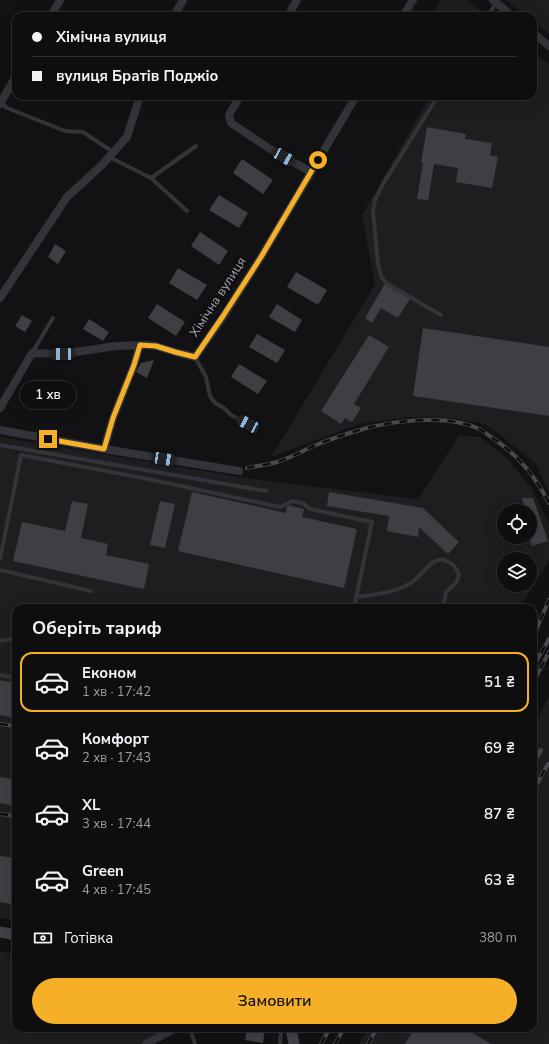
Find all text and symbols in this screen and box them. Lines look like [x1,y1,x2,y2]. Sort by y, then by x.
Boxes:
text: Хімічна вулиця [56,27,167,47]
text: вулиця Братів Поджіо [56,66,218,86]
car [271,146,297,168]
route start [309,151,327,169]
street label: Хімічна вулиця [185,254,251,340]
car [50,348,74,360]
callout: 1 хв [20,381,76,409]
text: 1 хв [35,386,61,404]
car [235,413,261,435]
route end [39,430,57,448]
car [151,451,177,467]
map controls [497,504,537,592]
button: locate [497,504,537,544]
button: layers [497,552,537,592]
text: Оберіть тариф [32,616,162,640]
text: Економ [82,663,136,683]
icon: car [34,664,70,700]
text: 51 ₴ [484,672,515,692]
text: 1 хв · 17:42 [82,683,151,701]
text: Комфорт [82,729,149,749]
icon: car [34,730,70,766]
text: 69 ₴ [484,738,515,758]
text: 2 хв · 17:43 [82,749,151,767]
text: XL [82,795,101,815]
icon: car [34,796,70,832]
text: 87 ₴ [484,804,515,824]
text: 3 хв · 17:44 [82,815,151,833]
text: Green [82,861,124,881]
icon: car [34,862,70,898]
text: 63 ₴ [484,870,515,890]
text: 4 хв · 17:45 [82,881,151,899]
icon: cash [32,927,54,949]
text: Готівка [64,928,113,948]
text: 380 m [479,929,517,947]
button: Замовити [32,978,517,1024]

